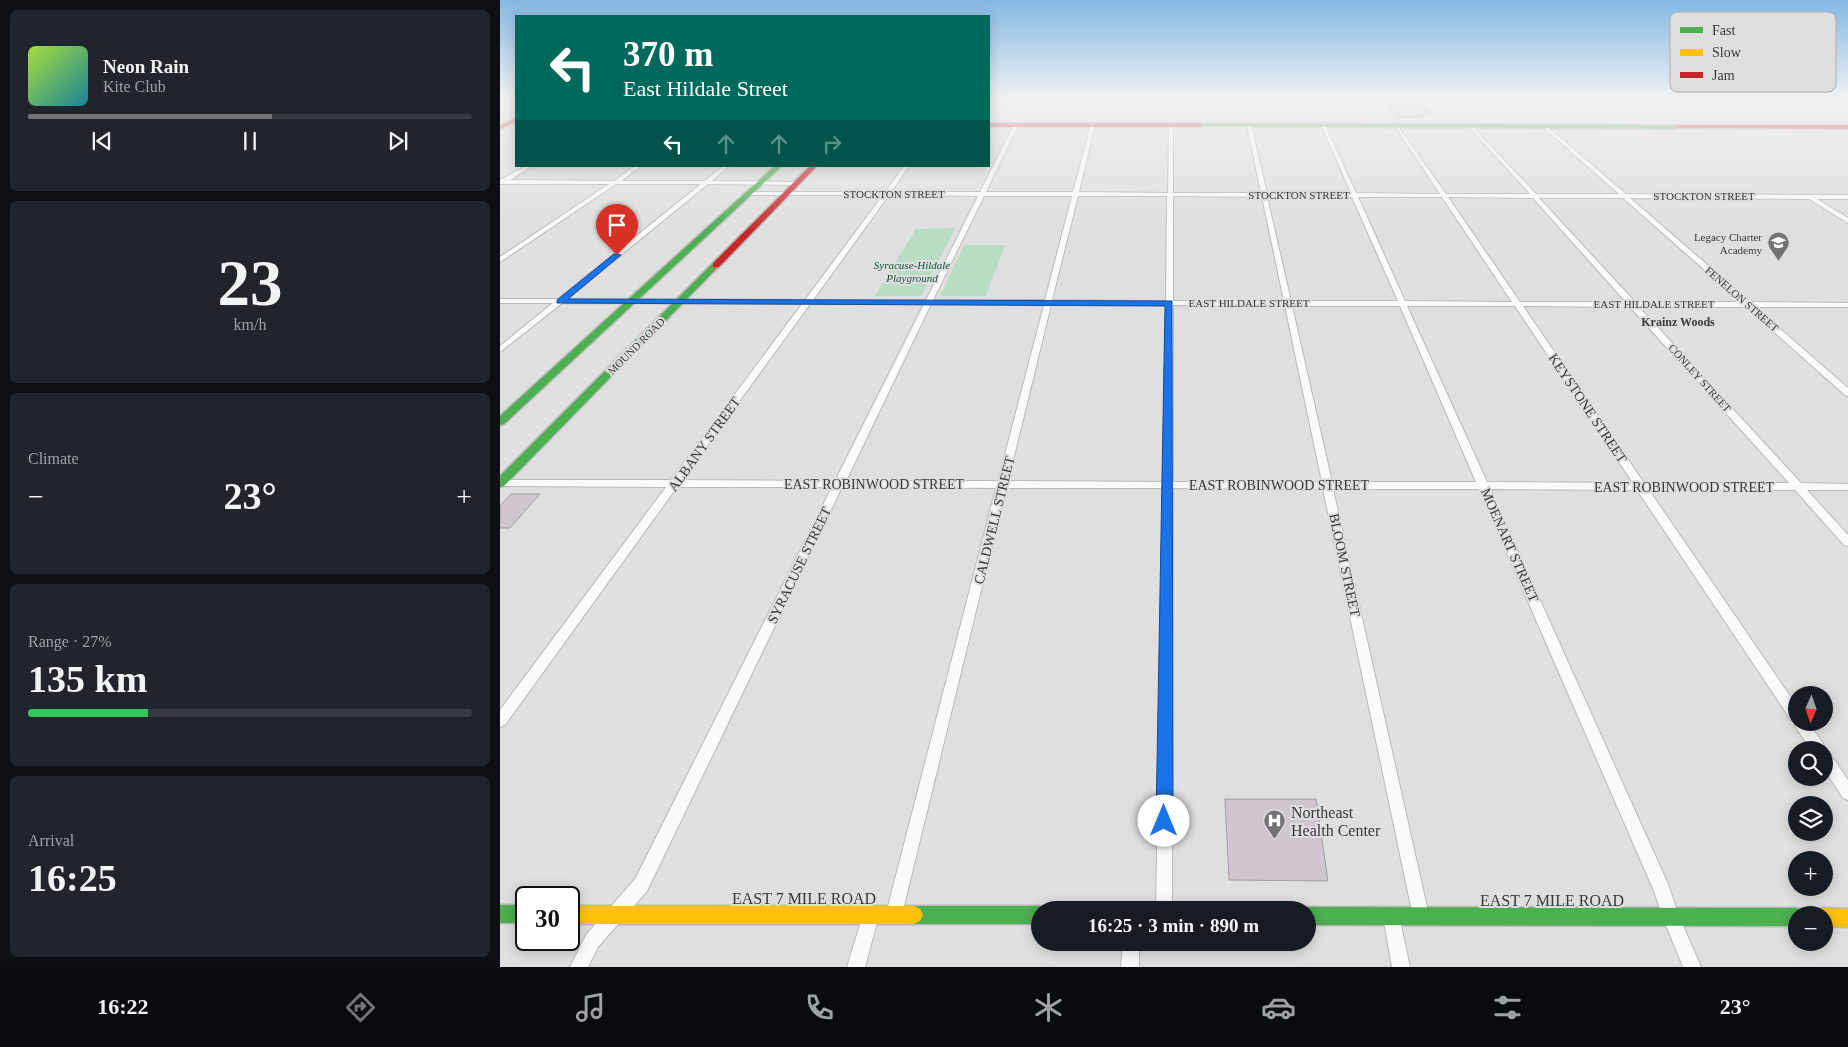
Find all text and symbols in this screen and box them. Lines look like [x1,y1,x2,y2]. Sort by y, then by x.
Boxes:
legend [1670,12,1836,92]
text: Fast [1712,23,1735,38]
icon: left [540,35,605,100]
text: 370 m [623,35,713,74]
text: Slow [1712,45,1742,60]
text: Neon Rain [103,56,189,77]
text: Jam [1712,68,1735,83]
text: East Hildale Street [623,76,788,101]
text: Kite Club [103,78,166,95]
icon: previous [88,127,116,155]
icon: pause [236,127,264,155]
icon: next [384,127,412,155]
icon: left [659,130,687,158]
icon: ahead [712,130,740,158]
icon: ahead [765,130,793,158]
icon: right [818,130,846,158]
street label: STOCKTON STREET [843,188,945,200]
street label: STOCKTON STREET [1248,189,1350,201]
street label: STOCKTON STREET [1653,190,1755,202]
pin [596,204,638,255]
icon: arrive [603,211,631,239]
place label: Legacy Charter Academy [1694,231,1762,256]
school or university icon: Legacy Charter Academy [1766,231,1790,262]
text: 23 [218,247,283,319]
park label: Syracuse-Hildale Playground [874,259,950,284]
street label: FENELON STREET [1703,264,1781,334]
street label: EAST HILDALE STREET [1189,297,1310,309]
street label: EAST HILDALE STREET [1594,298,1715,310]
street label: MOUND ROAD [605,315,667,377]
district label: Krainz Woods [1641,315,1715,329]
text: km/h [234,316,266,333]
street label: CONLEY STREET [1666,342,1734,415]
street label: KEYSTONE STREET [1545,351,1630,466]
street label: ALBANY STREET [665,394,744,494]
text: Climate [28,450,79,467]
street label: CALDWELL STREET [971,454,1018,586]
text: 23° [223,475,277,517]
street label: EAST ROBINWOOD STREET [784,477,965,492]
street label: EAST ROBINWOOD STREET [1189,478,1370,493]
street label: EAST ROBINWOOD STREET [1594,480,1775,495]
text: − [28,481,44,512]
text: + [456,481,472,512]
street label: MOENART STREET [1478,486,1542,605]
street label: SYRACUSE STREET [765,504,834,626]
street label: BLOOM STREET [1326,512,1363,619]
text: Range · 27% [28,633,112,650]
text: 135 km [28,658,147,700]
north arrow [1788,686,1832,731]
map controls [1788,686,1833,951]
button: search [1788,741,1833,786]
position arrow [1137,794,1189,846]
button: layers [1788,796,1833,841]
place label: Northeast Health Center [1291,804,1381,839]
hospital icon: Northeast Health Center [1263,809,1287,840]
text: Arrival [28,832,74,849]
button: + [1788,851,1833,896]
text: 16:25 [28,857,117,899]
speed limit sign: 30 [515,886,580,951]
street label: EAST 7 MILE ROAD [732,890,876,907]
street label: EAST 7 MILE ROAD [1480,892,1624,909]
button: − [1788,906,1833,951]
text: 16:25 · 3 min · 890 m [1088,915,1259,936]
icon: directions [343,990,378,1025]
icon: music [573,990,608,1025]
icon: phone [802,990,837,1025]
icon: climate [1031,990,1066,1025]
icon: car [1261,990,1296,1025]
icon: filters [1490,990,1525,1025]
text: 16:22 [97,994,149,1019]
text: 23° [1720,994,1751,1019]

